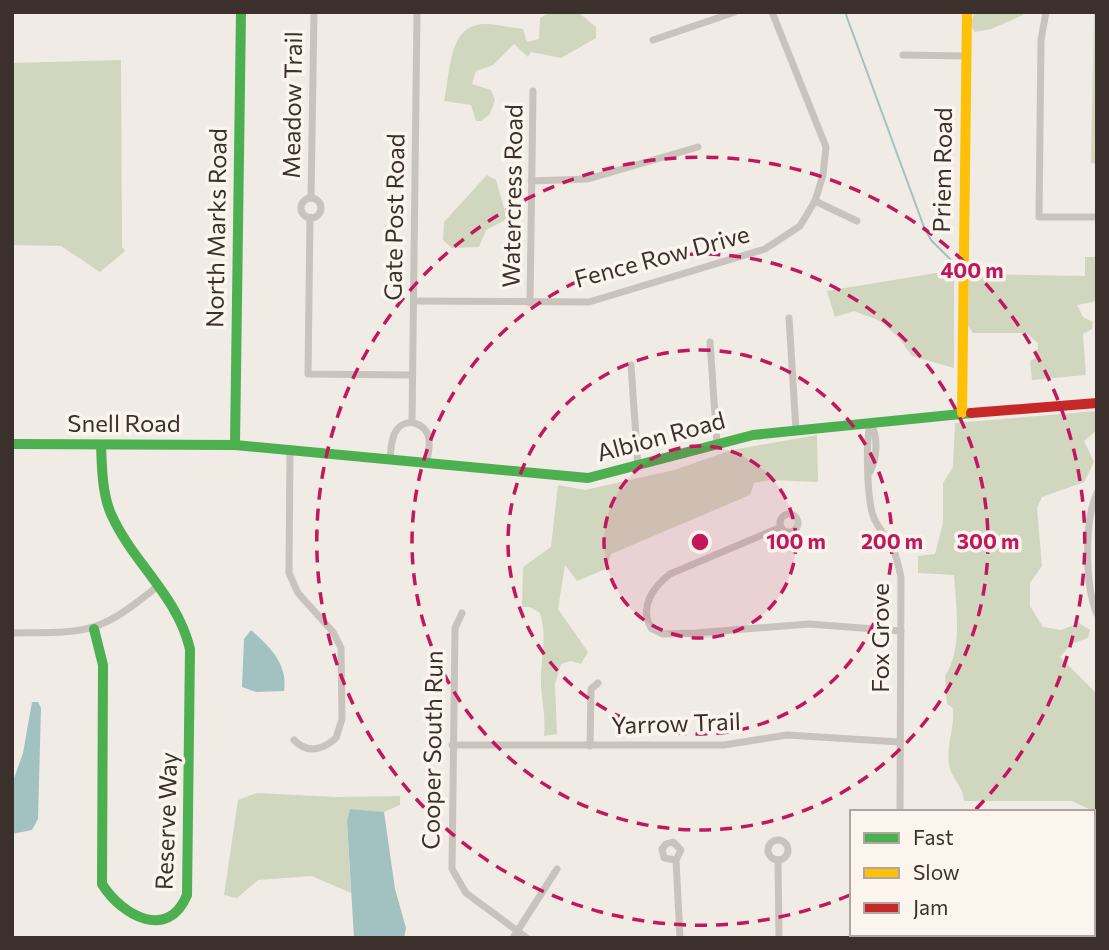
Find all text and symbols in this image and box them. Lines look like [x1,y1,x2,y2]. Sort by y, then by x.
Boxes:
street label: Meadow Trail [276,31,307,179]
street label: Watercress Road [495,104,528,288]
street label: Priem Road [926,107,957,233]
street label: North Marks Road [199,128,232,328]
street label: Gate Post Road [378,133,409,301]
street label: Fence Row Drive [571,218,752,293]
text: 400 m [940,257,1004,282]
street label: Albion Road [593,404,728,467]
street label: Snell Road [67,408,181,437]
text: 100 m [766,528,826,553]
text: 200 m [861,528,923,553]
text: 300 m [957,528,1019,553]
centre of rings [688,530,712,554]
street label: Fox Grove [865,583,894,693]
street label: Cooper South Run [415,650,448,850]
street label: Yarrow Trail [611,706,741,739]
street label: Reserve Way [149,751,182,891]
legend [850,810,1095,936]
text: Fast [913,824,954,849]
text: Slow [913,859,960,884]
text: Jam [913,894,948,919]

